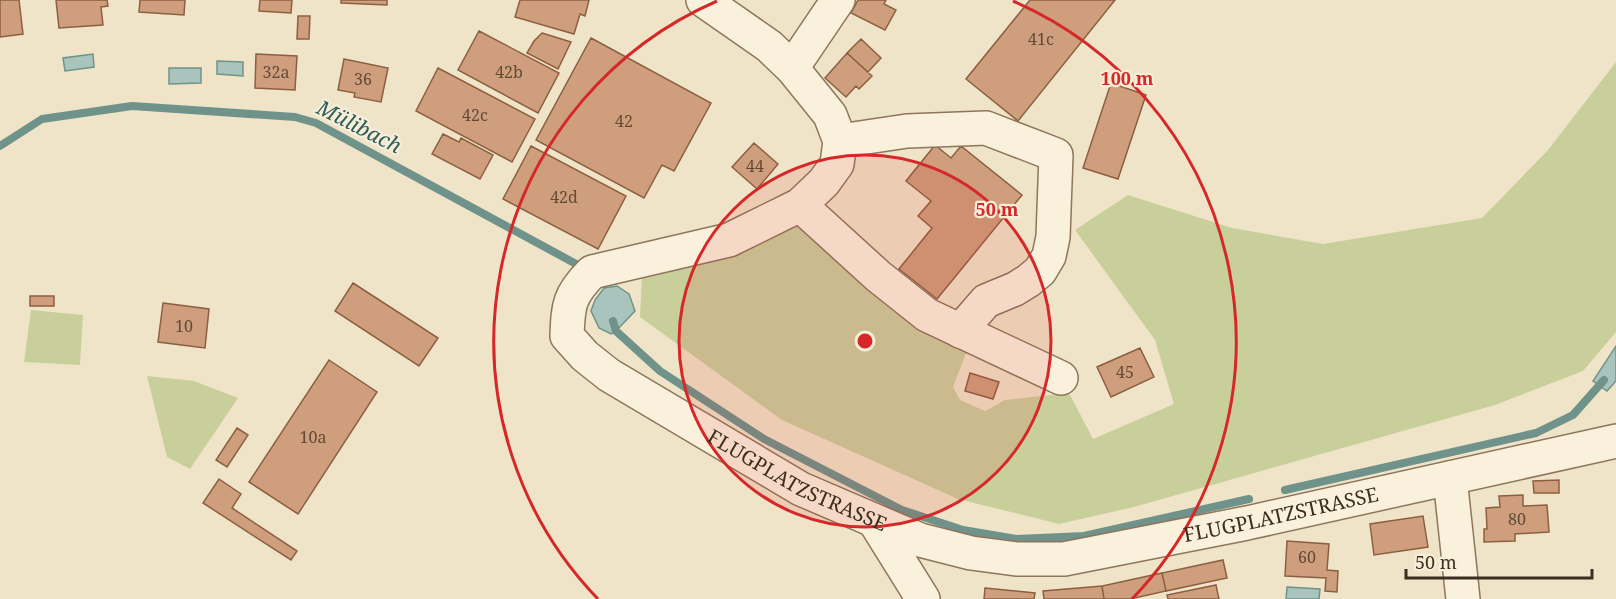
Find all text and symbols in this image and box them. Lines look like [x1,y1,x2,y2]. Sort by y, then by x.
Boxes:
house number: 41c [1028,28,1054,50]
house number: 32a [263,61,289,83]
house number: 42b [495,61,523,83]
text: 100 m [1101,66,1154,90]
house number: 36 [354,68,372,90]
water label: Mülibach [311,92,407,160]
house number: 42c [462,104,488,126]
house number: 42 [615,110,633,132]
house number: 44 [746,155,764,177]
house number: 42d [550,186,578,208]
text: 50 m [976,197,1019,221]
house number: 10 [175,315,193,337]
centre of rings [855,331,875,351]
house number: 45 [1116,361,1134,383]
street label: FLUGPLATZSTRASSE [703,423,891,537]
house number: 10a [300,426,326,448]
street label: FLUGPLATZSTRASSE [1181,480,1381,548]
house number: 80 [1508,508,1526,530]
scale bar [1406,542,1592,580]
house number: 60 [1298,546,1316,568]
text: 50 m [1415,550,1457,574]

